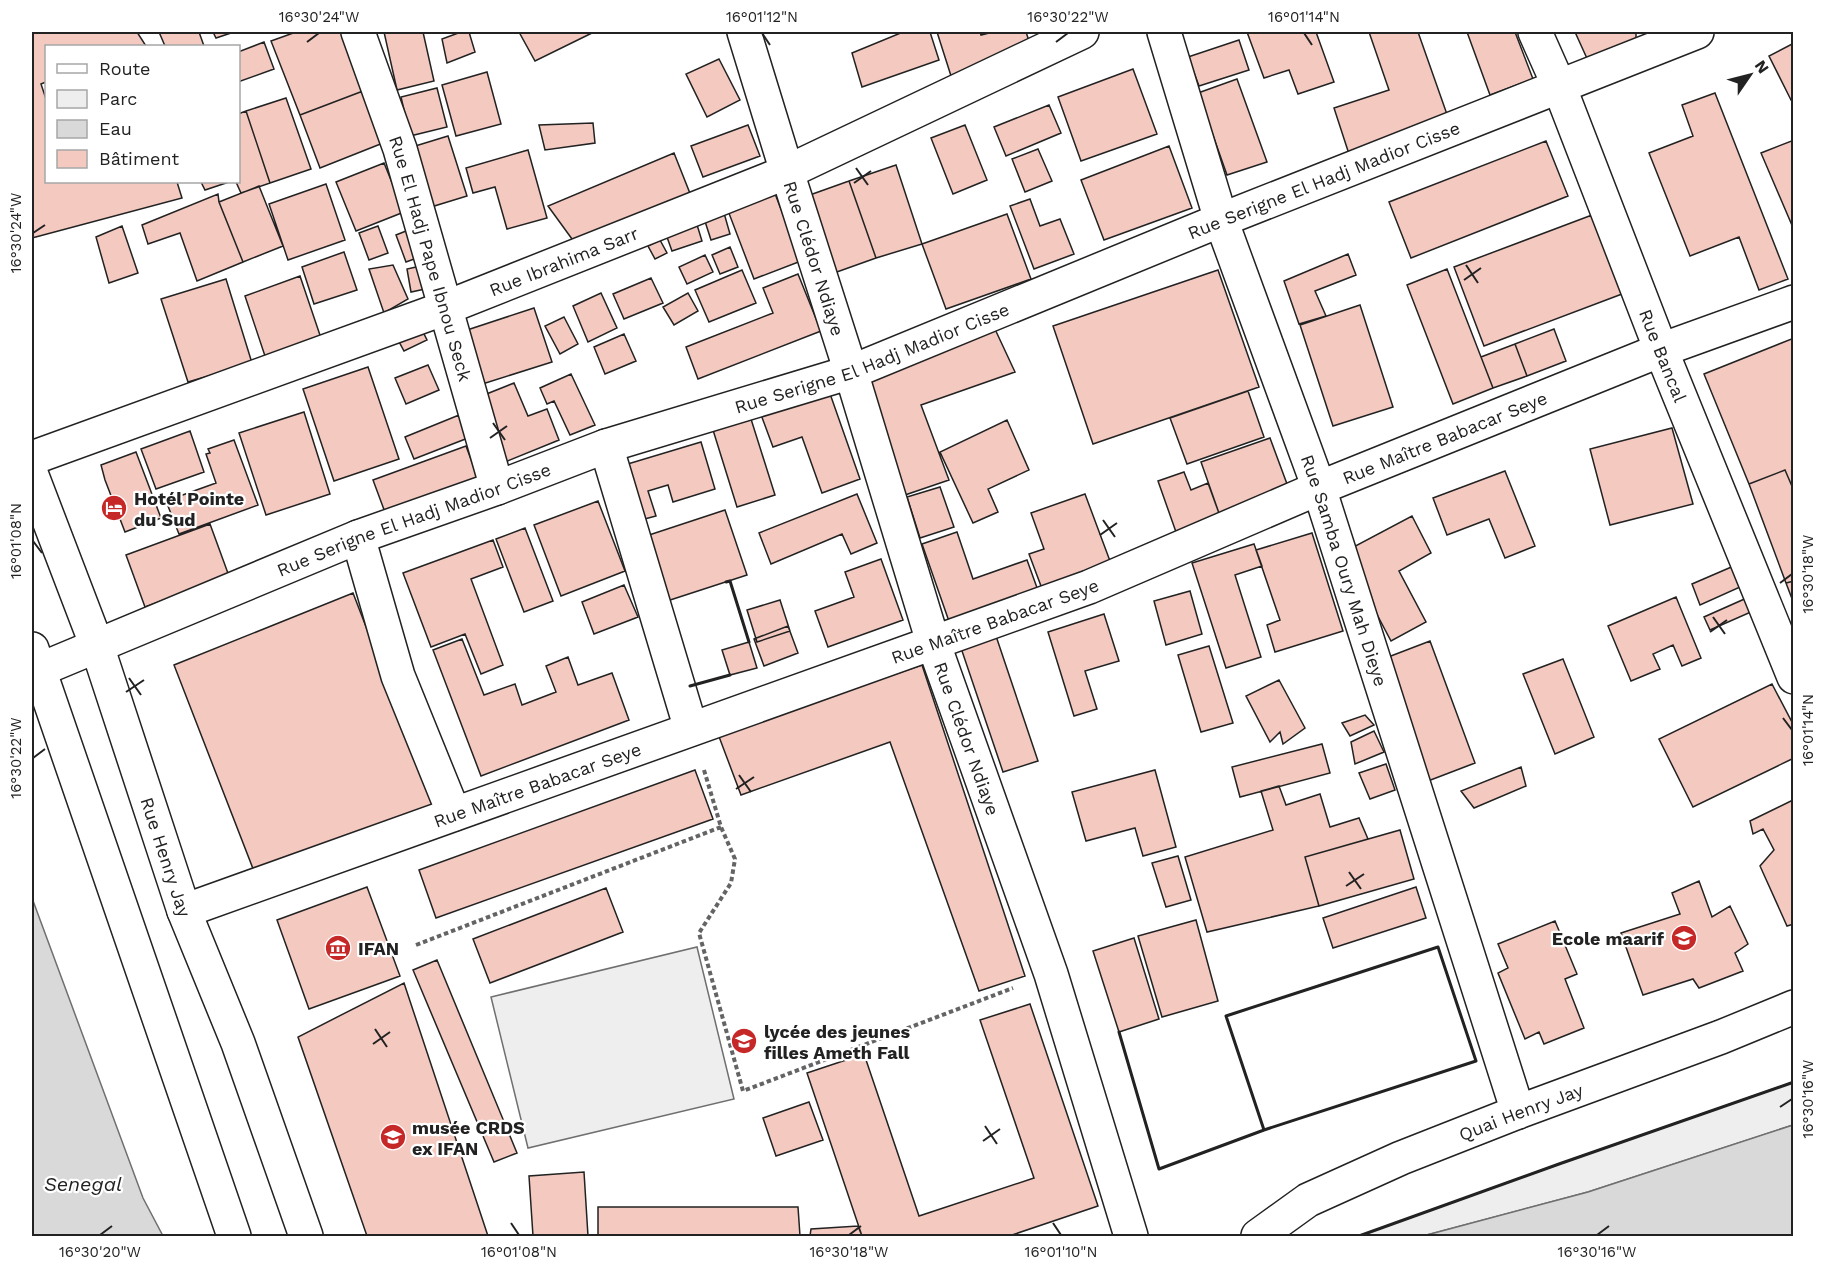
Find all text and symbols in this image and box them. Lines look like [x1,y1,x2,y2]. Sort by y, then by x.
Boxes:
text: 16°30'24"W [279,8,359,26]
text: 16°01'12"N [726,8,798,26]
text: 16°30'22"W [1027,8,1109,26]
text: 16°01'14"N [1268,8,1340,26]
legend [45,45,240,183]
north arrow [1720,45,1780,105]
text: N [1751,56,1773,77]
text: Route [99,58,151,79]
text: Parc [99,88,137,109]
street label: Rue Serigne El Hadj Madior Cisse [1184,116,1463,243]
text: Eau [99,118,132,139]
street label: Rue El Hadj Pape Ibnou Seck [386,133,476,384]
text: Bâtiment [99,148,179,169]
street label: Rue Clédor Ndiaye [780,178,849,338]
text: 16°30'24"W [7,193,25,273]
street label: Rue Ibrahima Sarr [486,222,641,300]
street label: Rue Serigne El Hadj Madior Cisse [732,298,1012,417]
street label: Rue Bancal [1636,306,1692,405]
street label: Rue Maître Babacar Seye [1339,387,1550,488]
street label: Rue Samba Oury Mah Dieye [1297,452,1392,689]
street label: Rue Serigne El Hadj Madior Cisse [274,458,553,580]
place label: Hotél Pointe du Sud [134,488,244,530]
hotel icon: Hotél Pointe du Sud [99,493,129,523]
text: 16°01'08"N [7,503,25,579]
text: 16°30'18"W [1799,534,1817,614]
street label: Rue Maître Babacar Seye [888,574,1102,668]
street label: Rue Clédor Ndiaye [930,659,1004,818]
text: 16°01'14"N [1799,694,1817,766]
text: 16°30'22"W [7,717,25,799]
street label: Rue Maître Babacar Seye [430,738,644,831]
street label: Rue Henry Jay [137,794,196,921]
school or university icon: Ecole maarif [1669,923,1699,953]
place label: Ecole maarif [1552,928,1665,949]
museum icon: IFAN [323,933,353,963]
place label: IFAN [358,938,399,959]
place label: lycée des jeunes filles Ameth Fall [764,1021,911,1063]
school or university icon: lycée des jeunes filles Ameth Fall [729,1026,759,1056]
text: 16°30'16"W [1799,1060,1817,1138]
street label: Quai Henry Jay [1456,1078,1586,1145]
place label: musée CRDS ex IFAN [412,1117,525,1159]
school or university icon: musée CRDS ex IFAN [378,1122,408,1152]
water label: Senegal [44,1172,122,1196]
text: 16°30'20"W [59,1243,141,1261]
text: 16°01'08"N [481,1243,557,1261]
text: 16°30'18"W [809,1243,889,1261]
text: 16°01'10"N [1025,1243,1097,1261]
text: 16°30'16"W [1558,1243,1636,1261]

